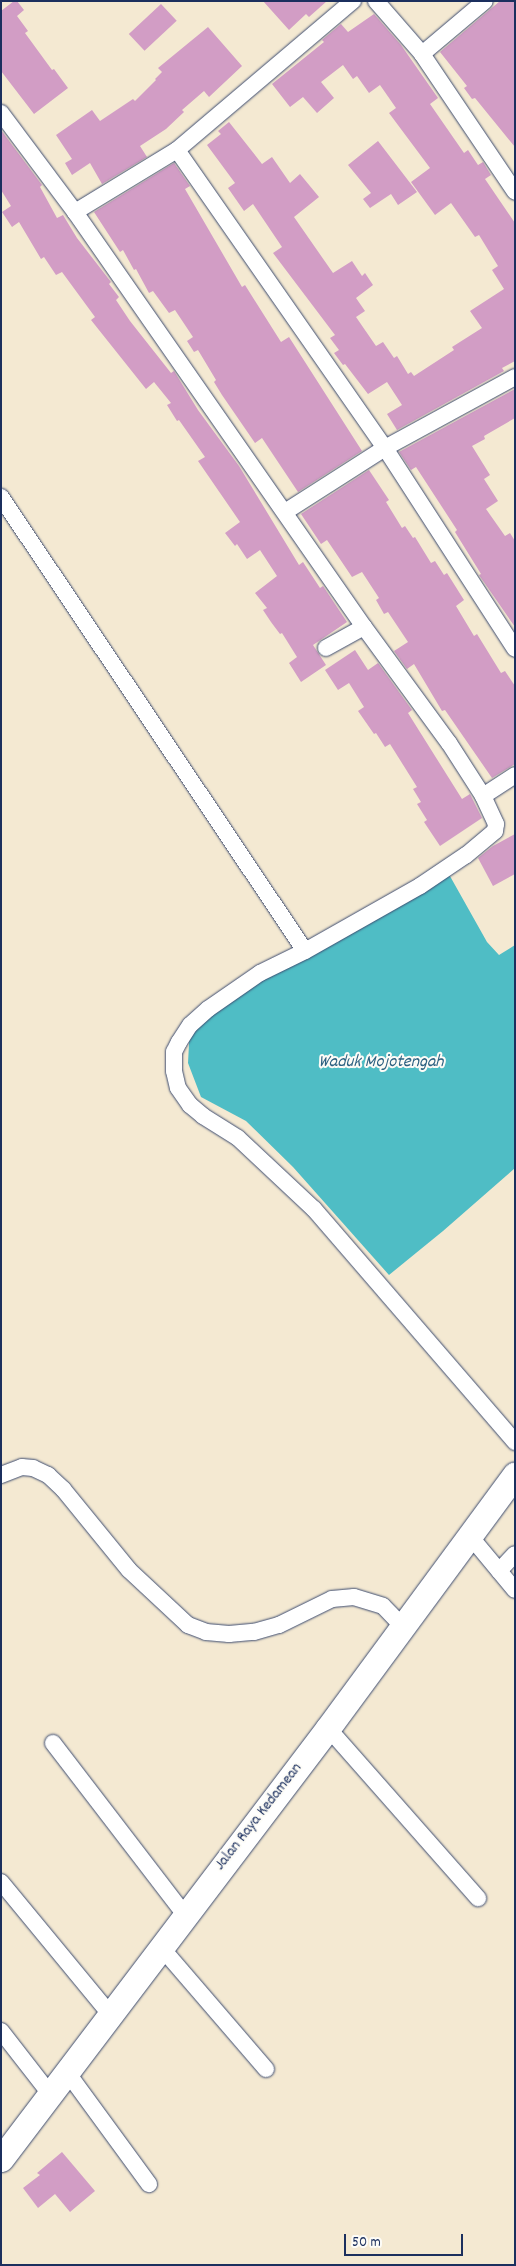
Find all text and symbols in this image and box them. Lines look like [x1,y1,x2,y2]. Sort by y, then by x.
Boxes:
water label: Waduk Mojotengah [318,1052,444,1074]
street label: Jalan Raya Kedamean [211,1759,307,1875]
scale bar [346,2224,465,2256]
text: 50 m [352,2232,381,2254]

